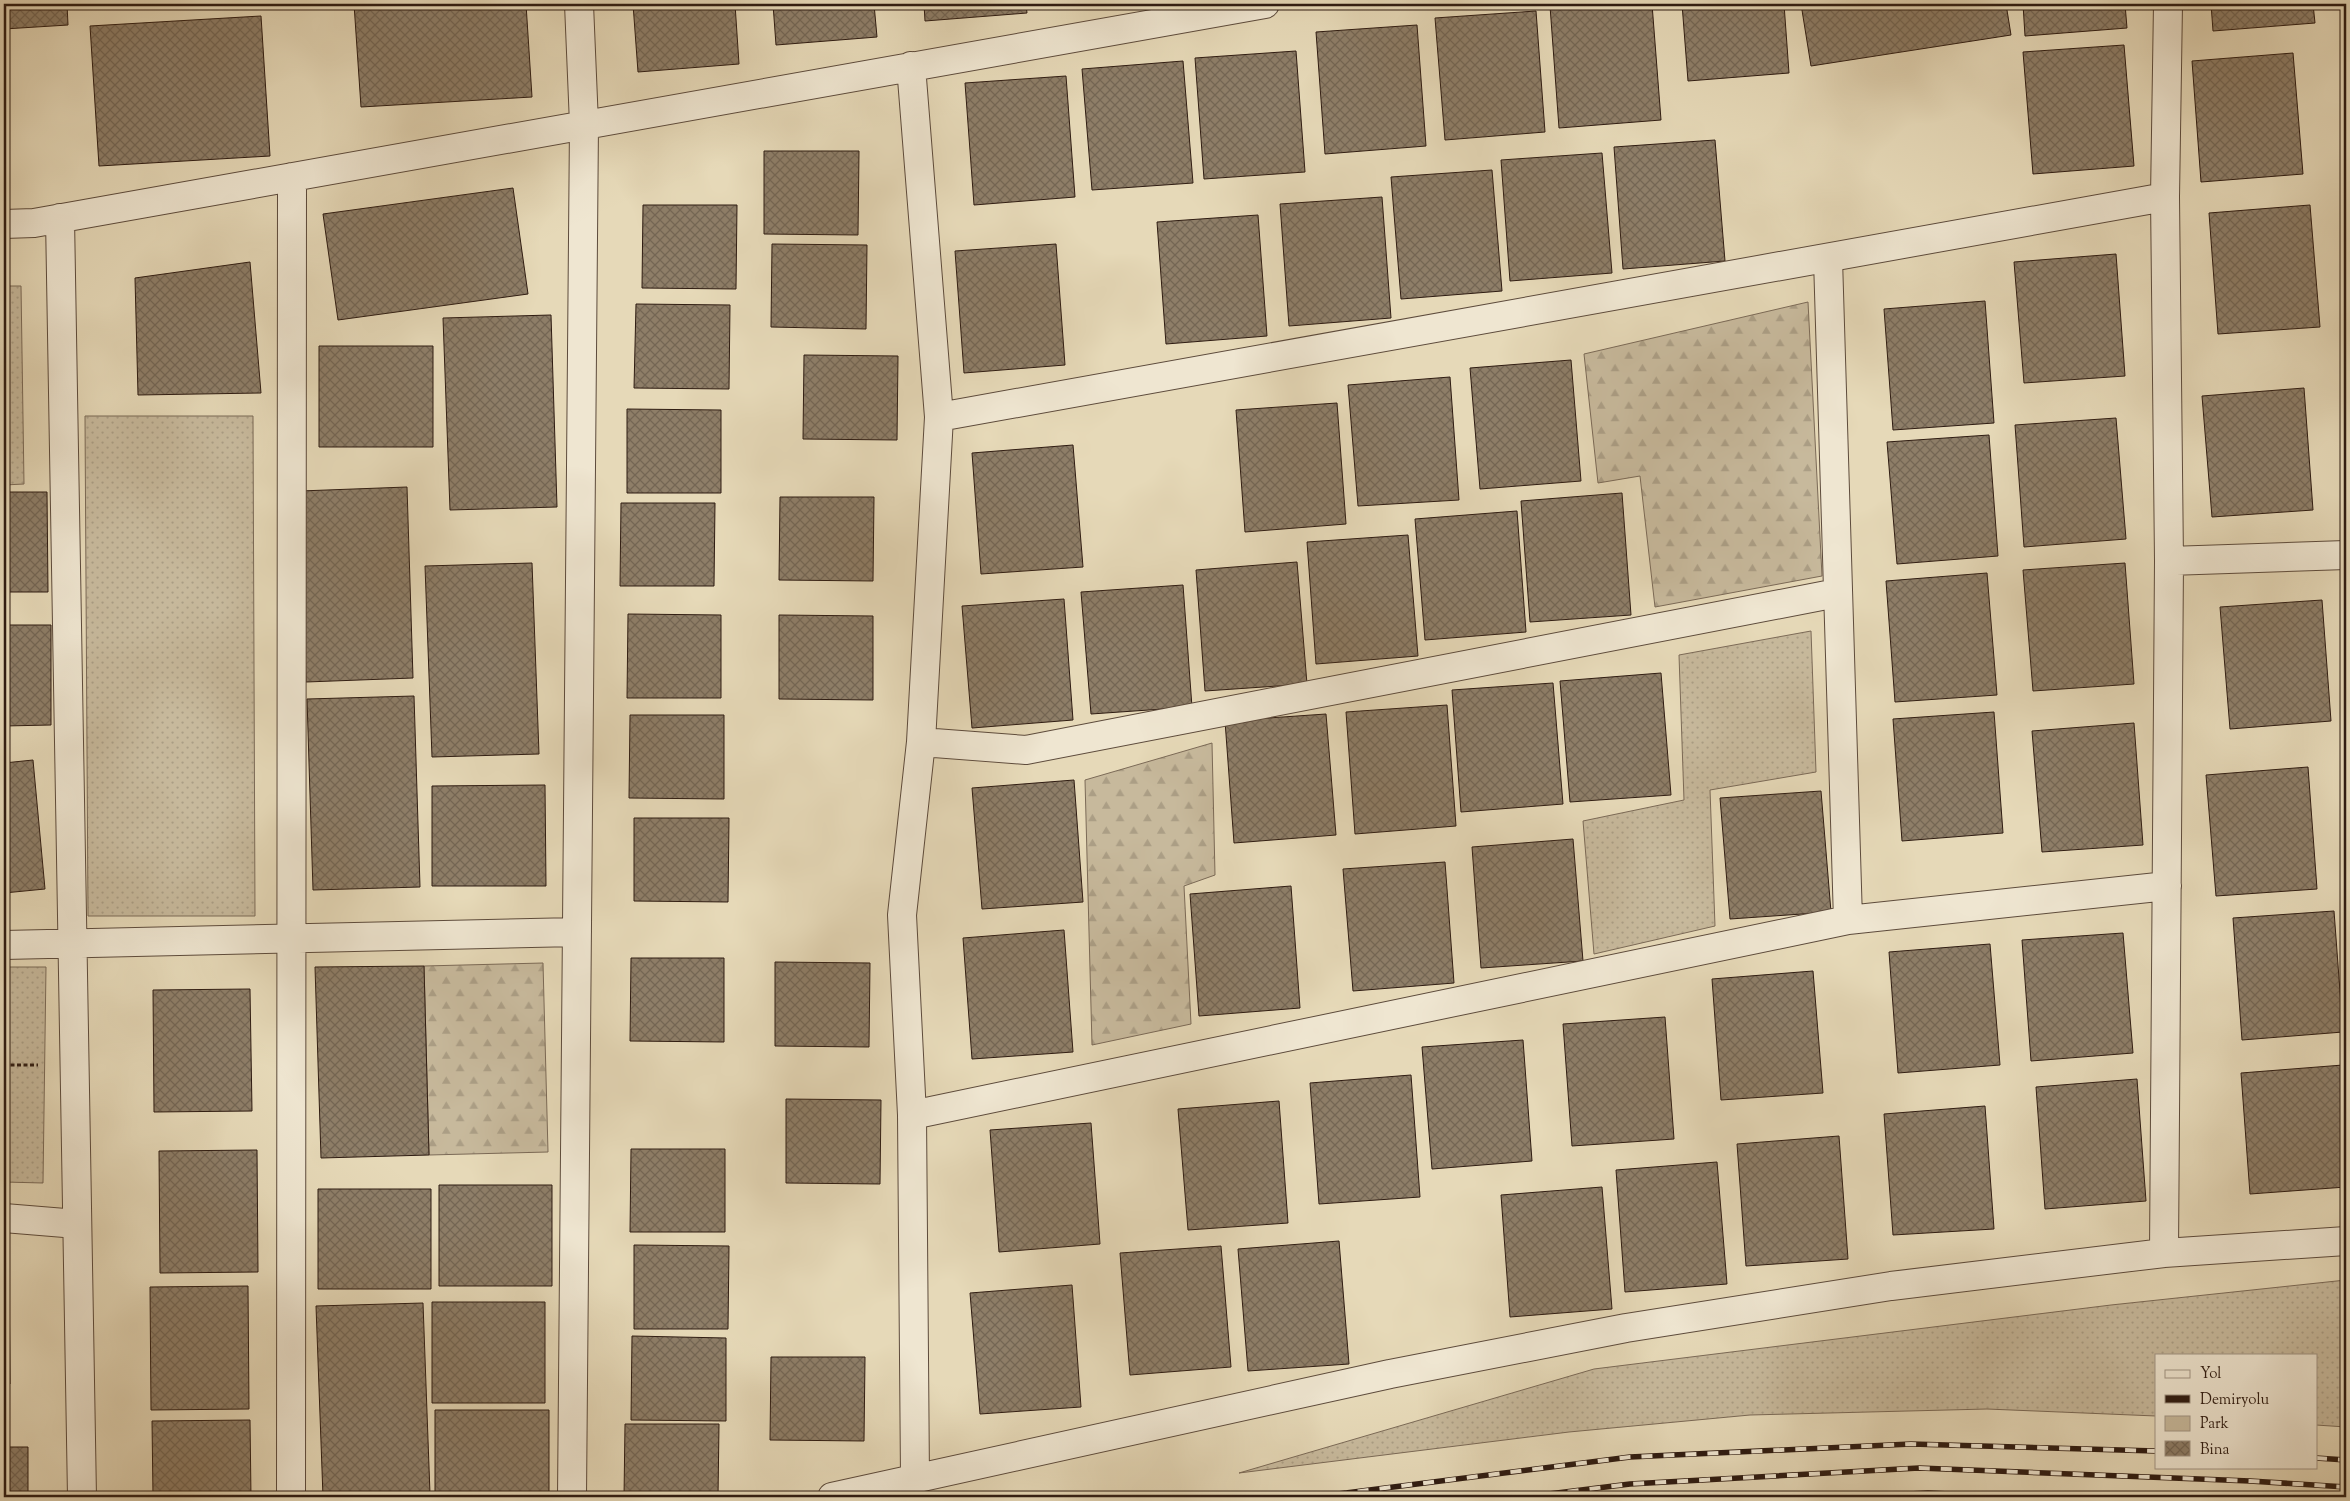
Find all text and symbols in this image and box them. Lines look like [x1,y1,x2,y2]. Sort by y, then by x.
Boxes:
legend [2155,1354,2318,1468]
text: Yol [2200,1364,2222,1385]
text: Demiryolu [2200,1390,2269,1411]
text: Park [2200,1414,2229,1435]
text: Bina [2200,1440,2230,1461]

